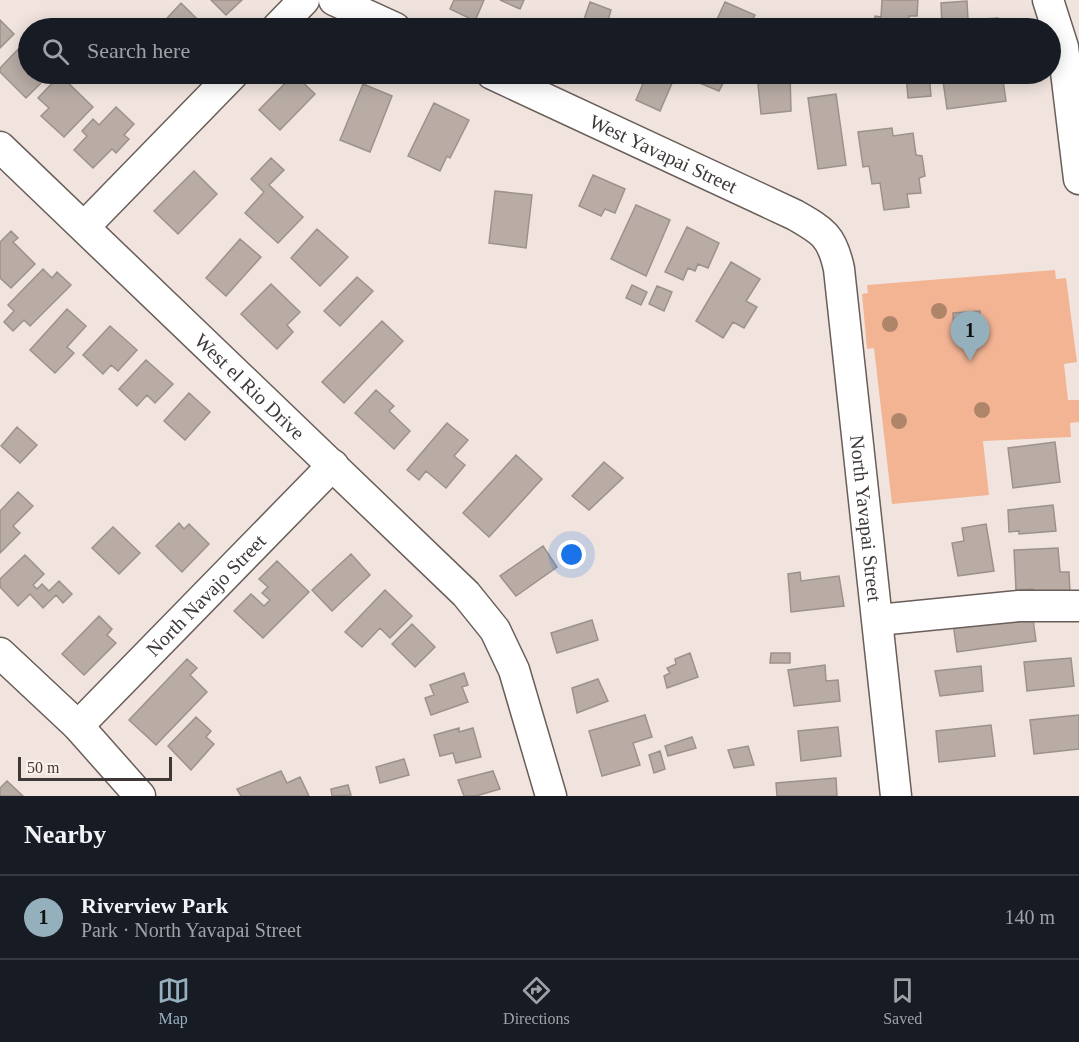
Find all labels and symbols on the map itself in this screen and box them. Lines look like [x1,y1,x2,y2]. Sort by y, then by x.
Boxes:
street label: West Yavapai Street [586,110,741,198]
pin: 1 [950,312,990,361]
street label: West el Rio Drive [190,329,309,444]
street label: North Yavapai Street [846,434,886,603]
street label: North Navajo Street [142,529,270,660]
your location [557,540,586,569]
scale bar [18,754,172,782]

